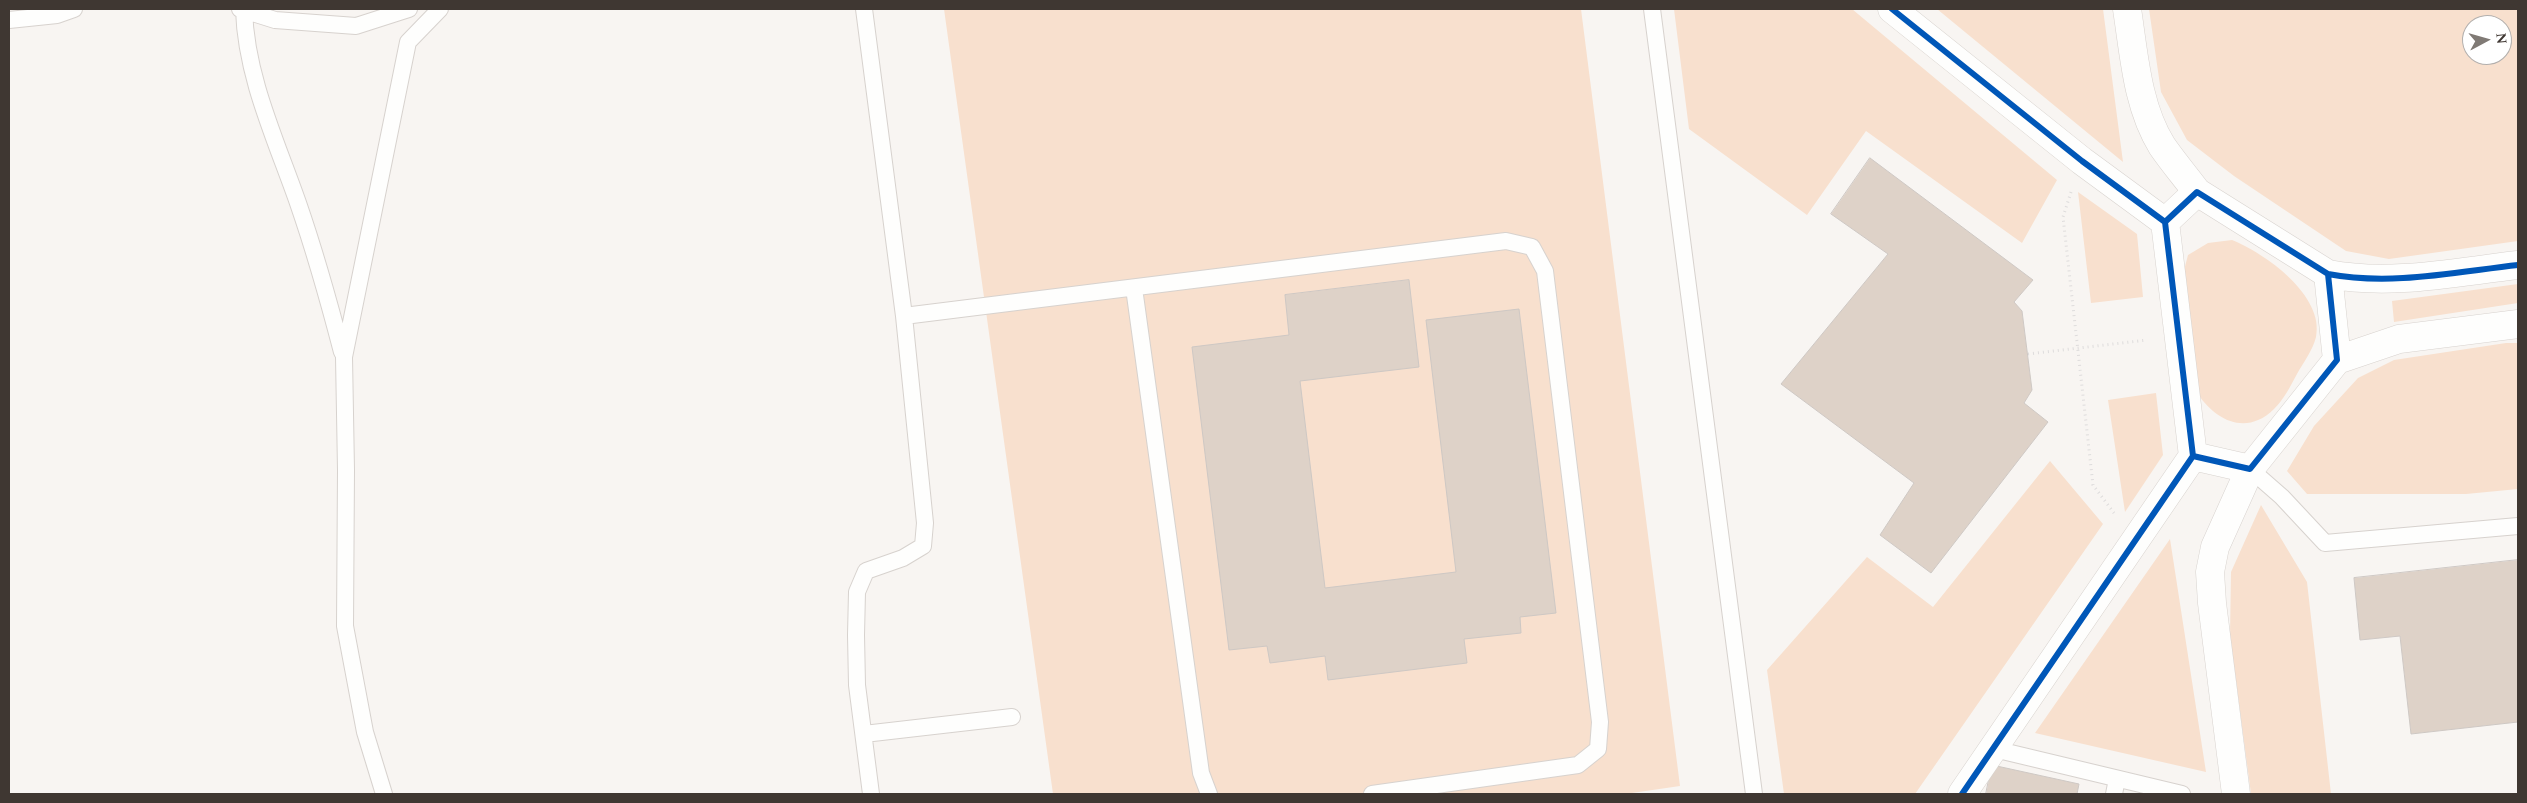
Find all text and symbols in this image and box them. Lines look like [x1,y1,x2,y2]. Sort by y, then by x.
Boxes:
north arrow [2462,15,2512,65]
text: N [2490,32,2512,45]

